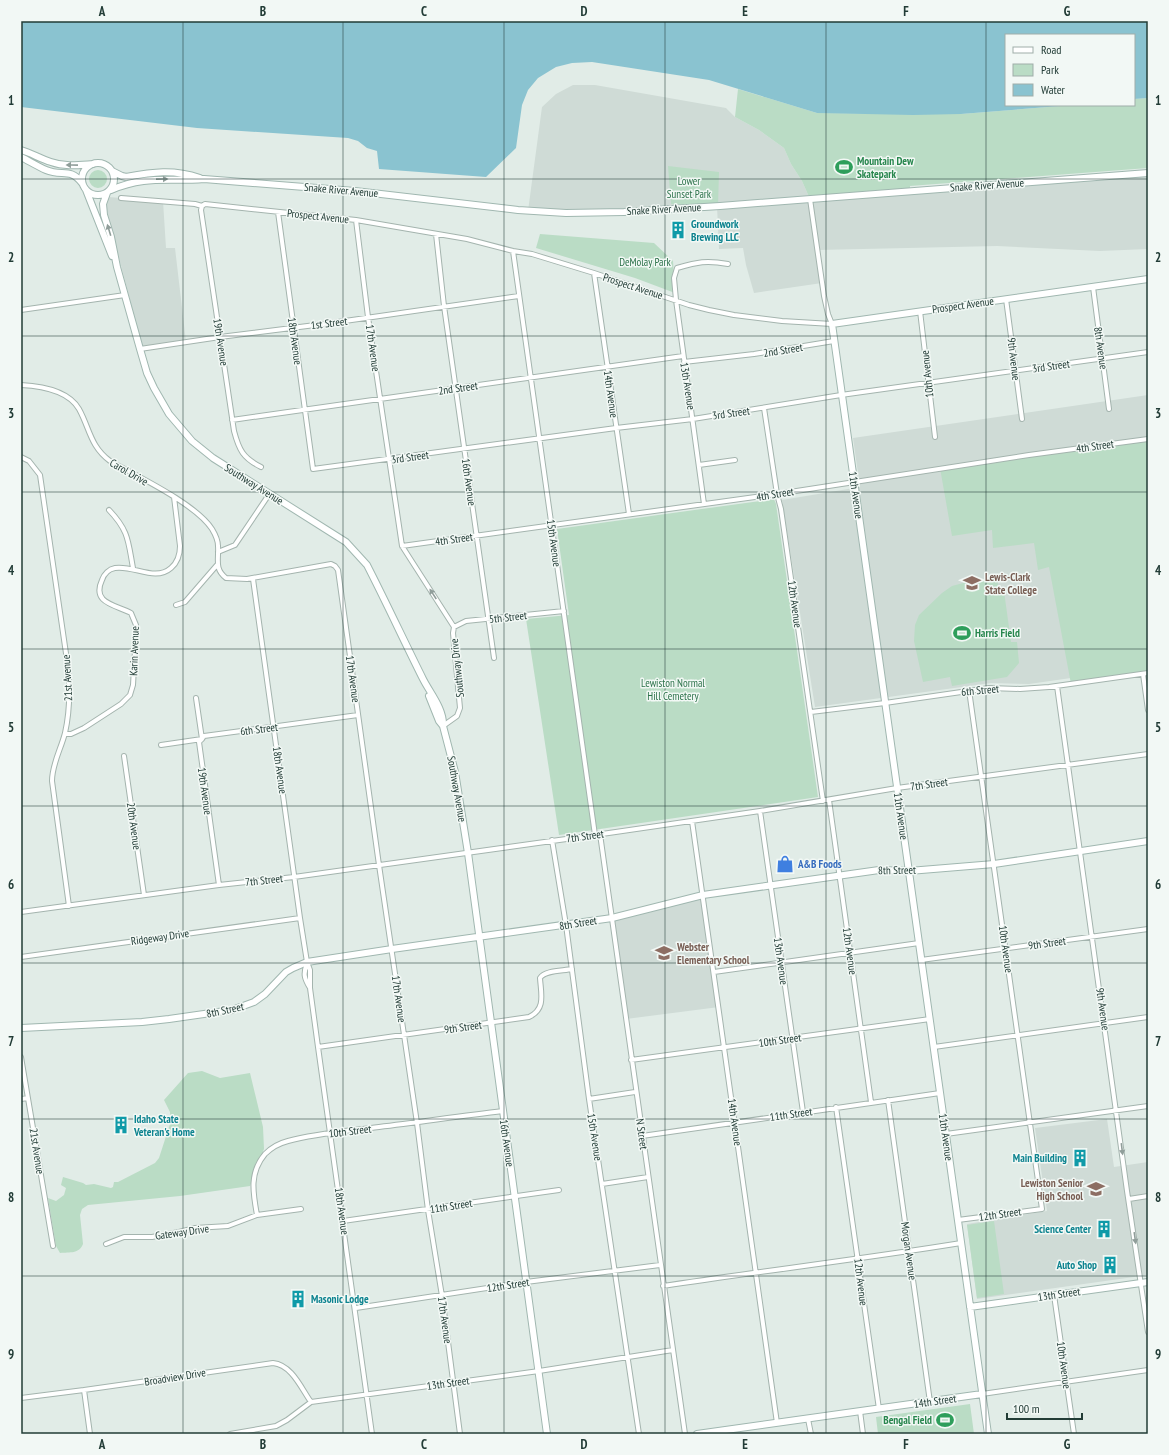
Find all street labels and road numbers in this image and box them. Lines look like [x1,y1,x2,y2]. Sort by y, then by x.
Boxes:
street label: Snake River Avenue [949,175,1025,195]
street label: Snake River Avenue [303,180,379,200]
street label: Snake River Avenue [627,200,702,218]
street label: Prospect Avenue [286,206,350,226]
street label: Prospect Avenue [601,270,665,302]
street label: Prospect Avenue [931,294,995,316]
street label: 1st Street [310,314,348,332]
street label: 18th Avenue [285,316,305,366]
street label: 19th Avenue [210,317,232,367]
street label: 17th Avenue [363,323,383,373]
street label: 8th Avenue [1091,326,1111,371]
street label: 9th Avenue [1004,337,1024,381]
street label: 2nd Street [762,340,804,360]
street label: 10th Avenue [918,349,936,398]
street label: 3rd Street [1031,356,1071,376]
street label: 13th Avenue [677,361,699,411]
street label: 14th Avenue [601,369,621,419]
street label: 2nd Street [437,378,479,398]
street label: 3rd Street [711,403,751,423]
street label: 4th Street [1075,436,1115,456]
street label: 3rd Street [390,447,430,467]
street label: Carol Drive [107,455,151,489]
street label: 16th Avenue [459,457,479,507]
street label: Southway Avenue [222,460,286,508]
street label: 11th Avenue [846,470,866,520]
street label: 4th Street [755,484,795,504]
street label: 15th Avenue [544,518,564,568]
street label: 4th Street [434,529,474,549]
street label: 12th Avenue [785,579,805,629]
street label: 5th Street [488,608,528,626]
street label: Karin Avenue [126,625,142,676]
street label: Southway Drive [447,637,467,698]
street label: 21st Avenue [59,654,75,702]
street label: 17th Avenue [343,654,363,704]
street label: 6th Street [961,681,999,699]
street label: 6th Street [239,720,279,738]
street label: 18th Avenue [270,745,290,795]
street label: Southway Avenue [444,755,470,823]
street label: 19th Avenue [195,766,215,816]
street label: 7th Street [909,774,949,794]
street label: 11th Avenue [891,791,911,841]
street label: 20th Avenue [124,801,144,851]
street label: 7th Street [565,826,605,846]
street label: 8th Street [878,863,916,877]
street label: 7th Street [244,871,284,889]
street label: 8th Street [558,913,598,933]
street label: 10th Avenue [996,924,1016,974]
street label: Ridgeway Drive [130,926,190,948]
street label: 12th Avenue [840,926,860,976]
street label: 9th Street [1027,933,1067,953]
street label: 13th Avenue [771,936,791,986]
street label: 17th Avenue [389,974,409,1024]
street label: 9th Avenue [1093,987,1113,1032]
street label: 8th Street [205,999,245,1021]
street label: 9th Street [443,1017,483,1037]
street label: 10th Street [758,1030,802,1050]
street label: 14th Avenue [725,1097,745,1147]
street label: 11th Street [769,1104,813,1124]
street label: 15th Avenue [584,1112,606,1162]
street label: 11th Avenue [936,1112,956,1162]
street label: 16th Avenue [497,1118,517,1168]
street label: N Street [633,1118,651,1150]
street label: 10th Street [328,1121,372,1141]
street label: 21st Avenue [26,1127,48,1176]
street label: 18th Avenue [332,1186,352,1236]
street label: 11th Street [429,1196,473,1216]
street label: 12th Street [978,1204,1022,1224]
street label: Gateway Drive [154,1221,210,1243]
street label: Morgan Avenue [898,1221,920,1281]
street label: 12th Avenue [851,1258,871,1307]
street label: 12th Street [486,1275,530,1295]
street label: 13th Street [1037,1284,1081,1304]
street label: 17th Avenue [435,1295,455,1345]
street label: 10th Avenue [1054,1340,1074,1390]
street label: Broadview Drive [143,1365,207,1389]
street label: 13th Street [426,1373,470,1393]
street label: 14th Street [913,1391,957,1411]

